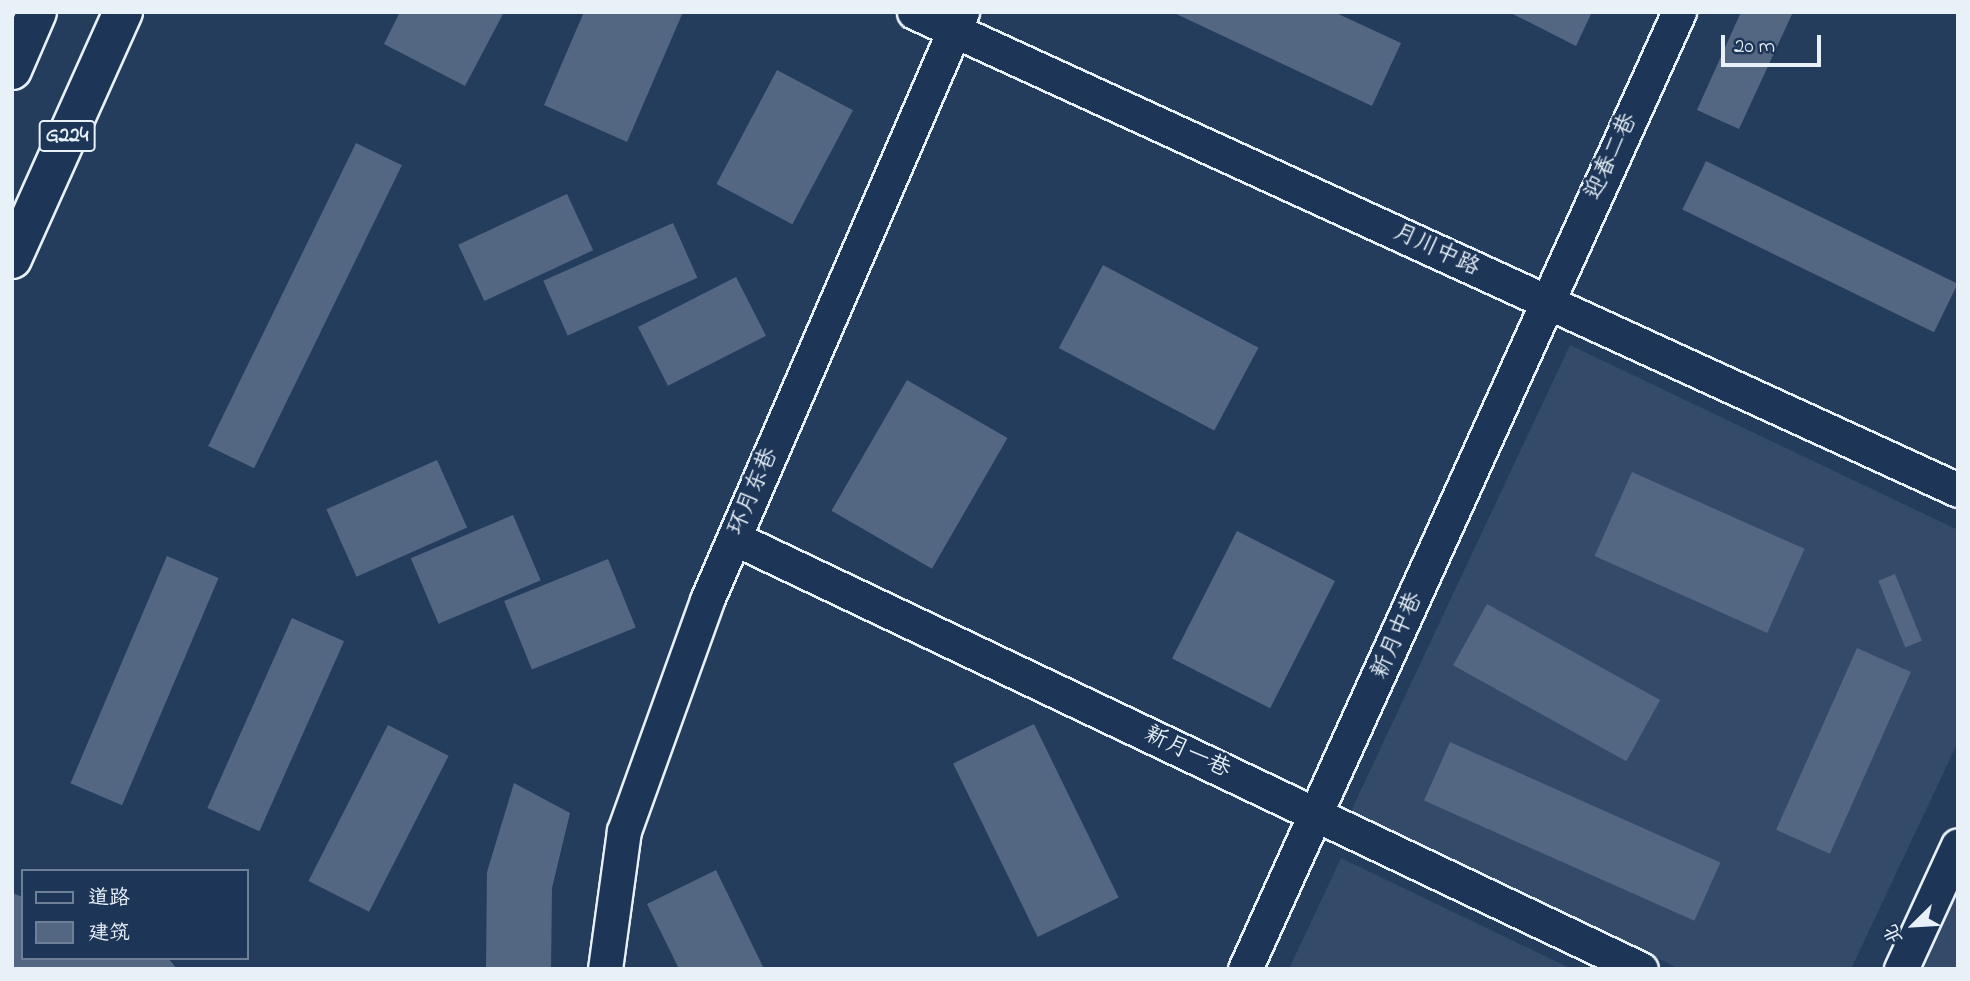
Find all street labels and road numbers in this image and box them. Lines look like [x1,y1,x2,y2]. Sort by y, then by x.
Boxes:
street label: 迎春二巷 [1580,109,1644,205]
road number: G224 [37,118,97,154]
street label: 月川中路 [1388,219,1484,283]
street label: 环月东巷 [723,444,785,540]
street label: 新月中巷 [1367,588,1429,684]
street label: 新月一巷 [1139,721,1235,785]

